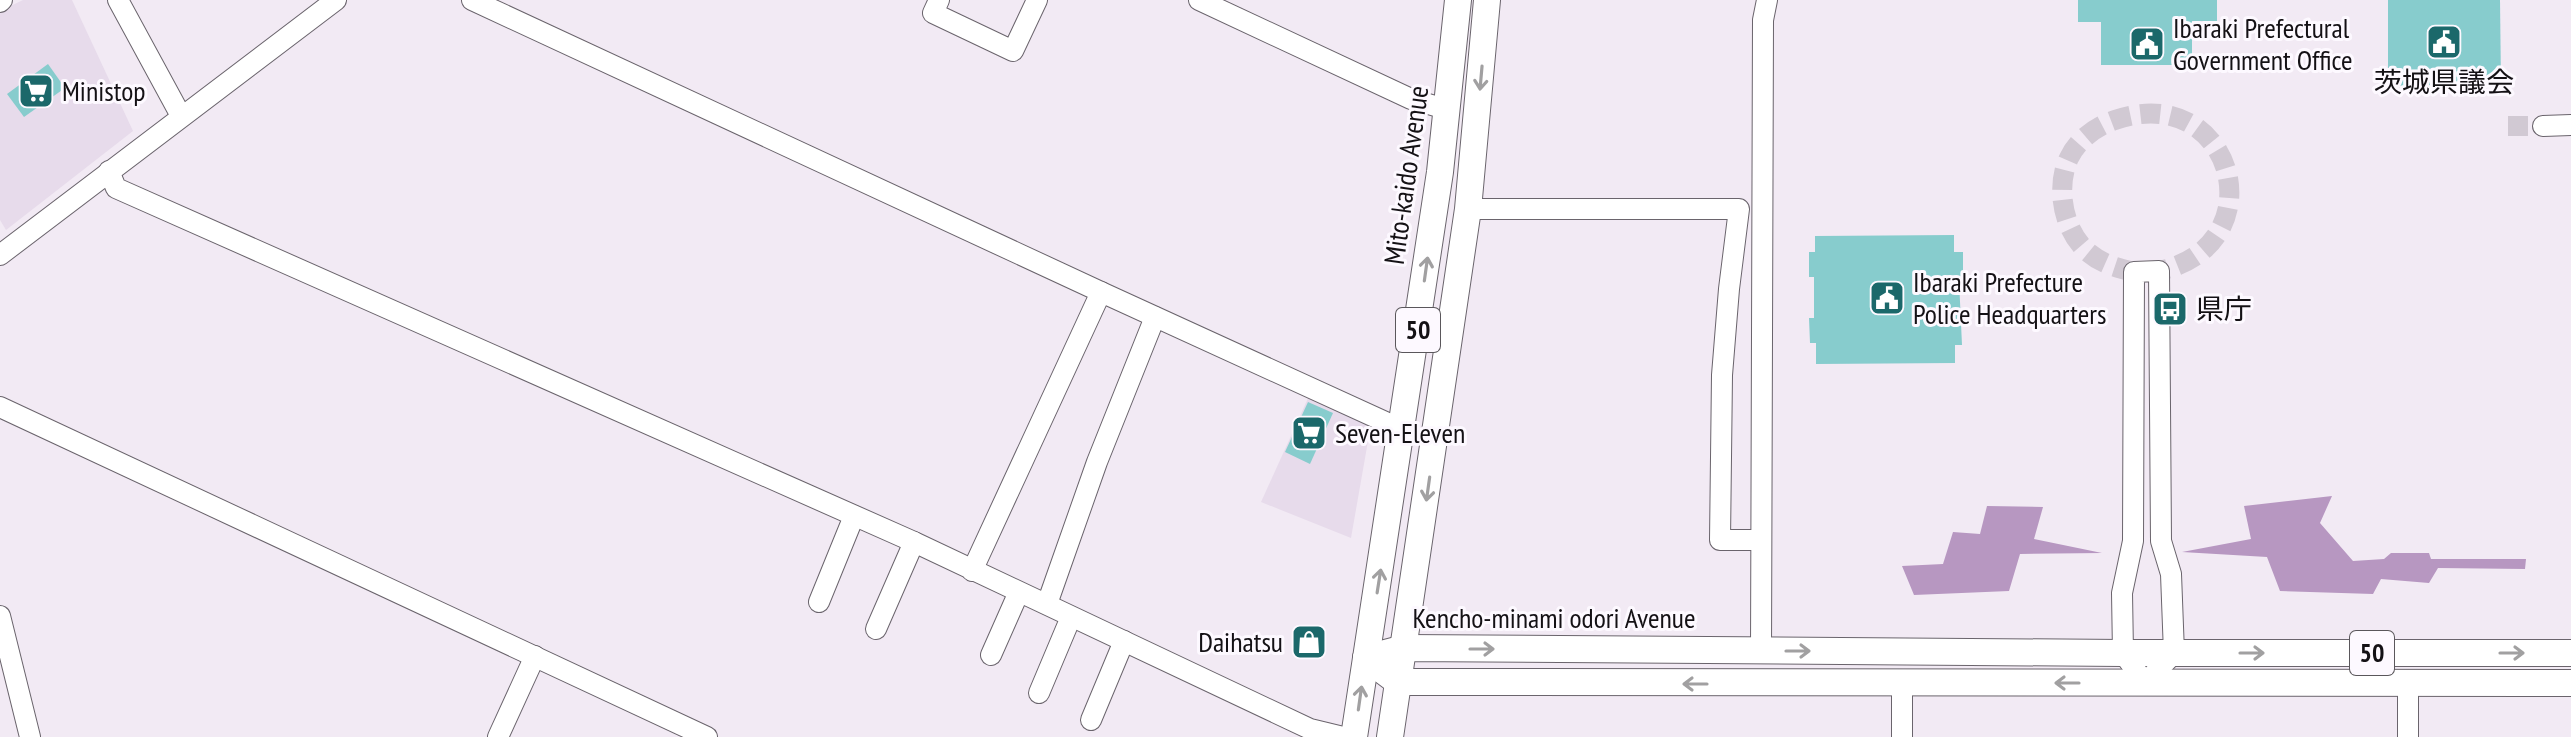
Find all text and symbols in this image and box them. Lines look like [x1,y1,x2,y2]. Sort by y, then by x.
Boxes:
place label: Ibaraki Prefectural Government Office [2173,9,2353,78]
public building icon: 茨城県議会 [2425,23,2463,61]
public building icon: Ibaraki Prefectural Government Office [2128,25,2166,63]
place label: 茨城県議会 [2374,63,2514,100]
one-way arrow [1473,64,1488,91]
supermarket icon: Ministop [17,72,55,110]
place label: Ministop [62,72,146,109]
street label: Mito-kaido Avenue [1375,83,1436,267]
one-way arrow [1419,257,1434,282]
place label: Ibaraki Prefecture Police Headquarters [1913,263,2106,332]
public building icon: Ibaraki Prefecture Police Headquarters [1868,279,1906,317]
bus stop icon: 県庁 [2151,290,2189,328]
place label: 県庁 [2196,290,2252,327]
road number: 50 [1396,308,1440,352]
supermarket icon: Seven-Eleven [1290,414,1328,452]
place label: Seven-Eleven [1335,414,1465,451]
one-way arrow [1420,476,1435,502]
one-way arrow [1372,569,1387,594]
street label: Kencho-minami odori Avenue [1412,599,1696,636]
place label: Daihatsu [1198,623,1283,660]
shop icon: Daihatsu [1290,623,1328,661]
road number: 50 [2350,631,2394,675]
one-way arrow [1468,641,1495,657]
one-way arrow [1784,643,1811,659]
one-way arrow [2238,645,2265,661]
one-way arrow [2498,645,2525,661]
one-way arrow [2054,675,2081,691]
one-way arrow [1682,676,1709,692]
one-way arrow [1353,685,1368,711]

